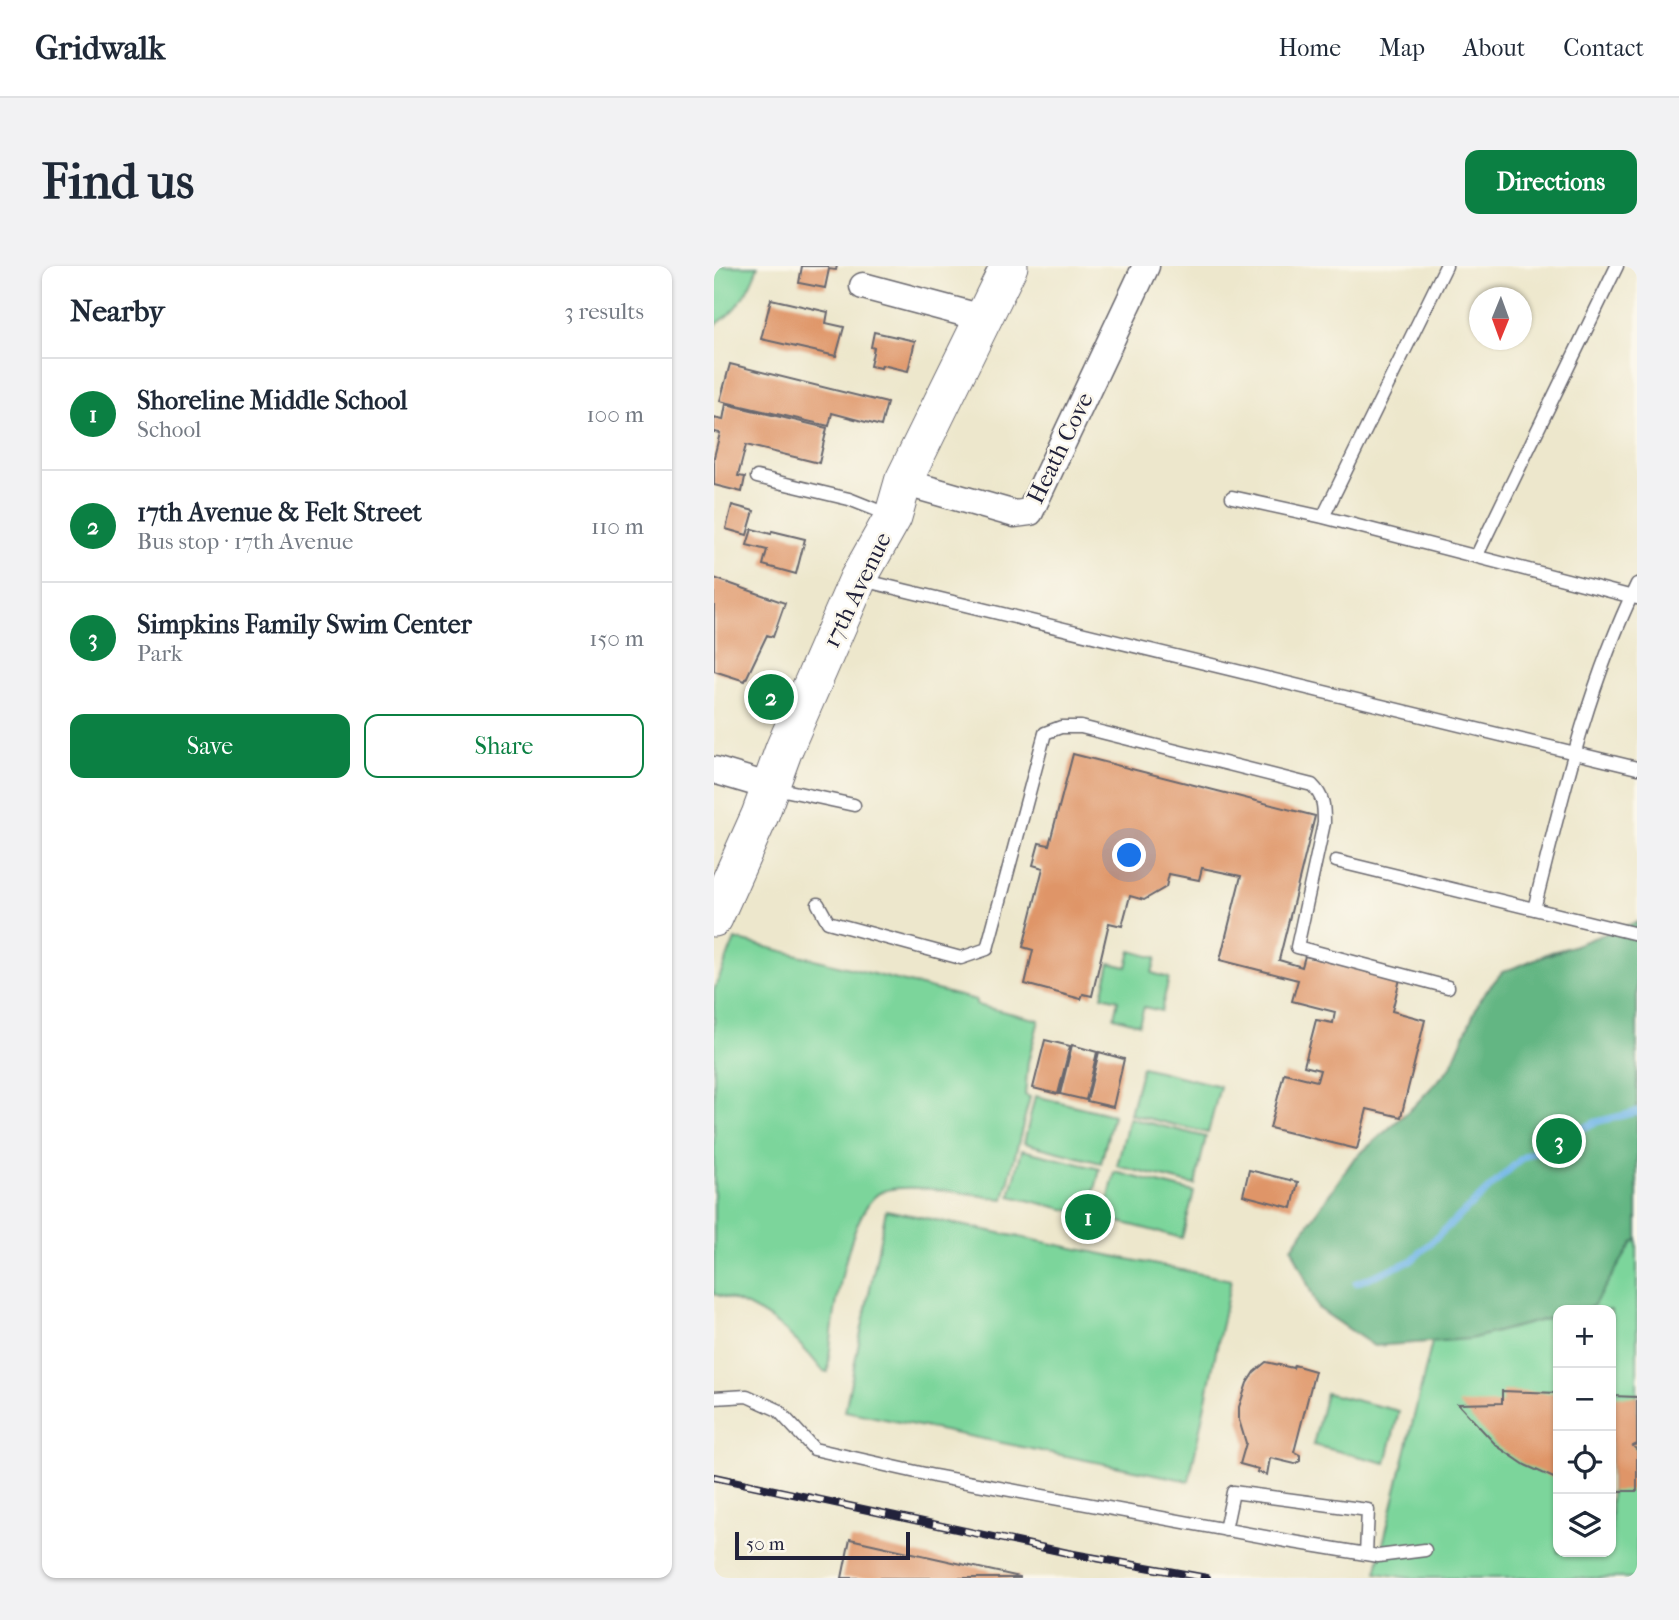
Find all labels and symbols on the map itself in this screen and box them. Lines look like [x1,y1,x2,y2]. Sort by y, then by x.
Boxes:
north arrow [1469,287,1532,350]
street label: Heath Cove [1021,388,1099,508]
street label: 17th Avenue [817,528,897,652]
pin: 2 [748,671,794,723]
your location [1112,838,1146,872]
pin: 3 [1536,1115,1582,1167]
pin: 1 [1065,1191,1111,1243]
scale bar [735,1529,910,1561]

